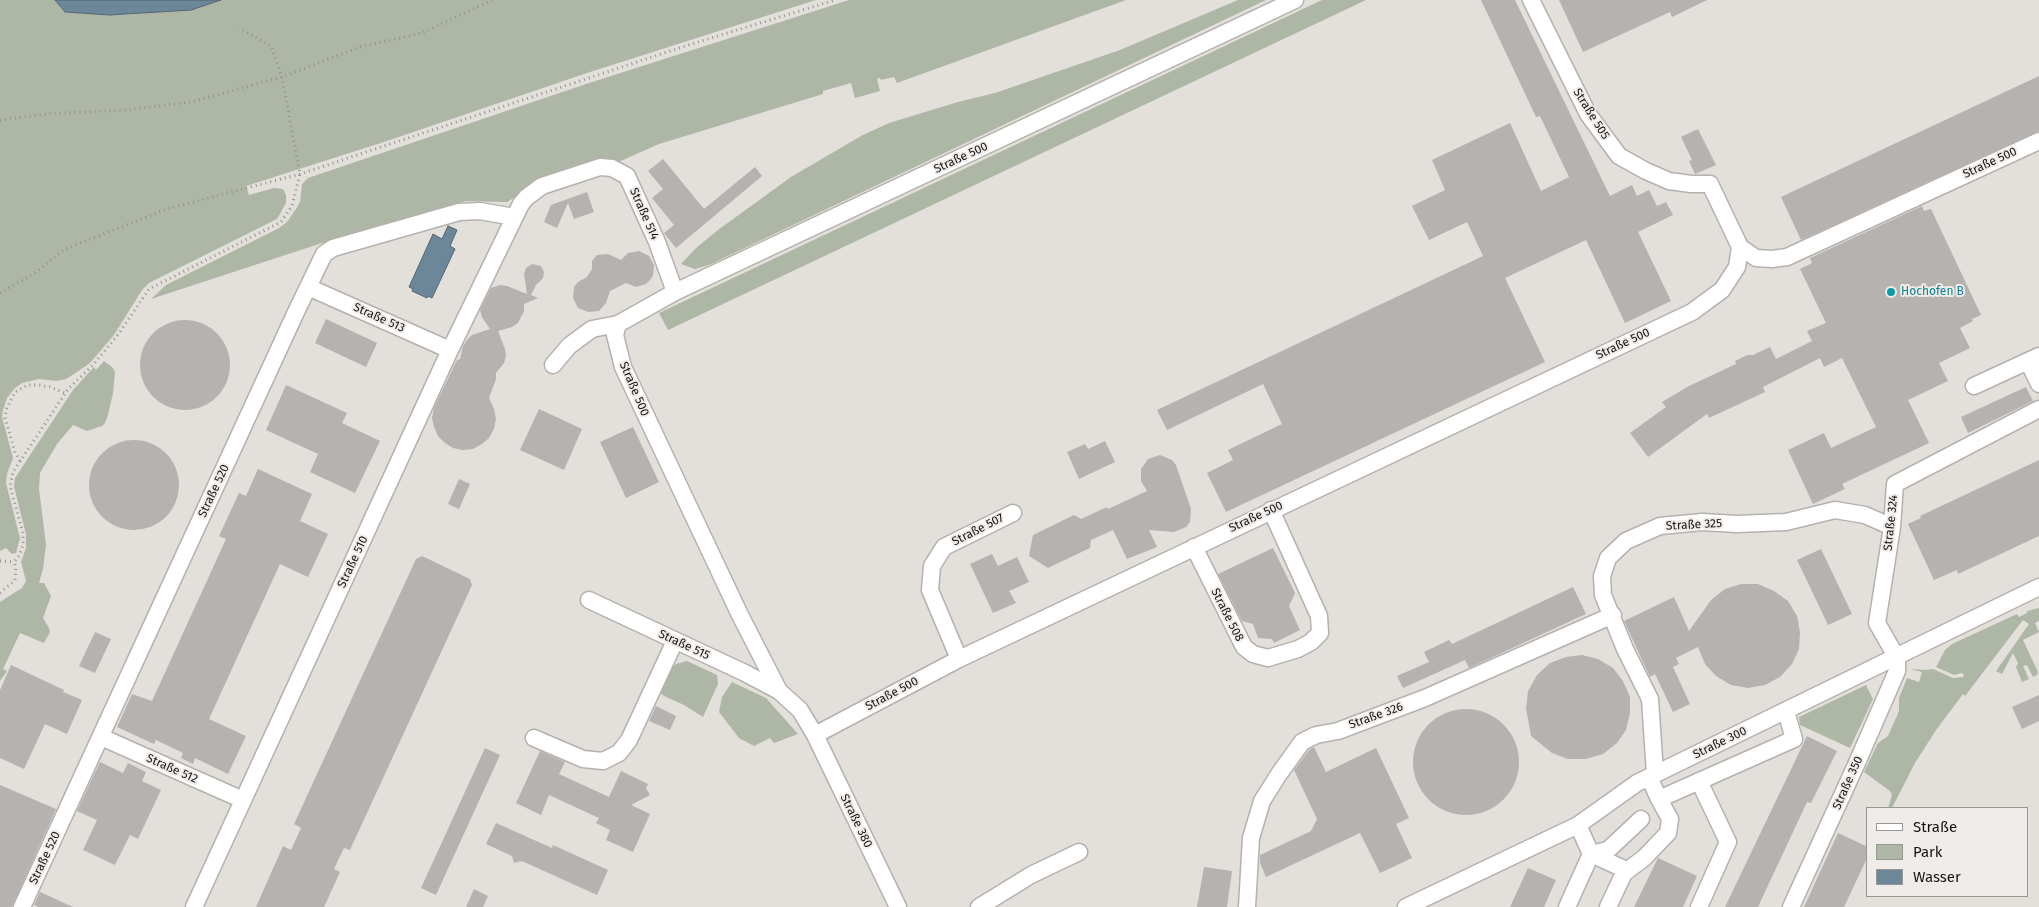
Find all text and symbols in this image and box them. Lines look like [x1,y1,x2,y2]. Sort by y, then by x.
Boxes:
street label: Straße 505 [1570,86,1612,142]
street label: Straße 500 [932,139,990,177]
street label: Straße 500 [1961,144,2019,182]
street label: Straße 514 [626,186,662,242]
place label: Hochofen B [1901,285,1964,299]
marker: Hochofen B [1885,286,1897,298]
street label: Straße 513 [351,300,407,336]
street label: Straße 500 [1594,325,1652,363]
street label: Straße 500 [616,360,652,418]
street label: Straße 520 [195,462,233,520]
street label: Straße 324 [1881,494,1901,552]
street label: Straße 500 [1227,498,1285,536]
street label: Straße 507 [950,511,1006,549]
street label: Straße 325 [1666,516,1722,534]
street label: Straße 510 [335,534,371,590]
street label: Straße 508 [1207,586,1247,644]
street label: Straße 515 [656,627,712,663]
street label: Straße 500 [863,674,921,714]
street label: Straße 326 [1347,700,1405,732]
street label: Straße 300 [1691,724,1749,762]
street label: Straße 512 [144,751,200,787]
street label: Straße 350 [1830,754,1866,812]
street label: Straße 380 [837,792,875,850]
legend [1866,807,2029,897]
text: Straße [1913,818,1957,836]
street label: Straße 520 [26,829,64,887]
text: Park [1913,843,1943,861]
text: Wasser [1913,868,1961,886]

